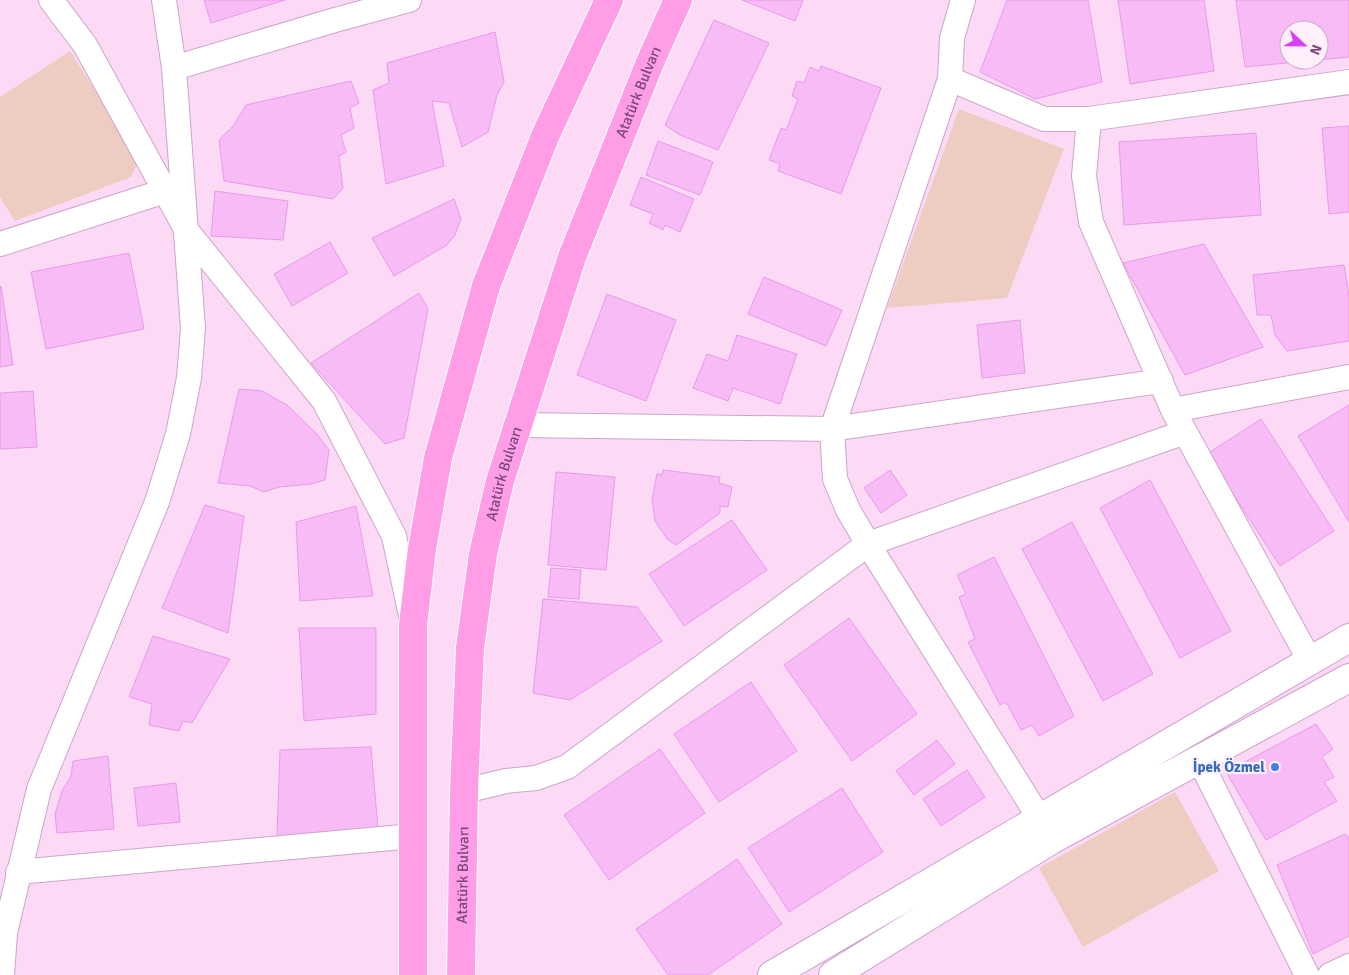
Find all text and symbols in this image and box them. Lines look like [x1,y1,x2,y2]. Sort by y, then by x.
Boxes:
north arrow [1279,20,1329,70]
text: N [1306,42,1325,57]
street label: Atatürk Bulvarı [612,43,665,141]
street label: Atatürk Bulvarı [482,424,526,523]
place label: İpek Özmel [1193,758,1265,776]
marker: İpek Özmel [1269,761,1281,773]
street label: Atatürk Bulvarı [453,826,472,924]

